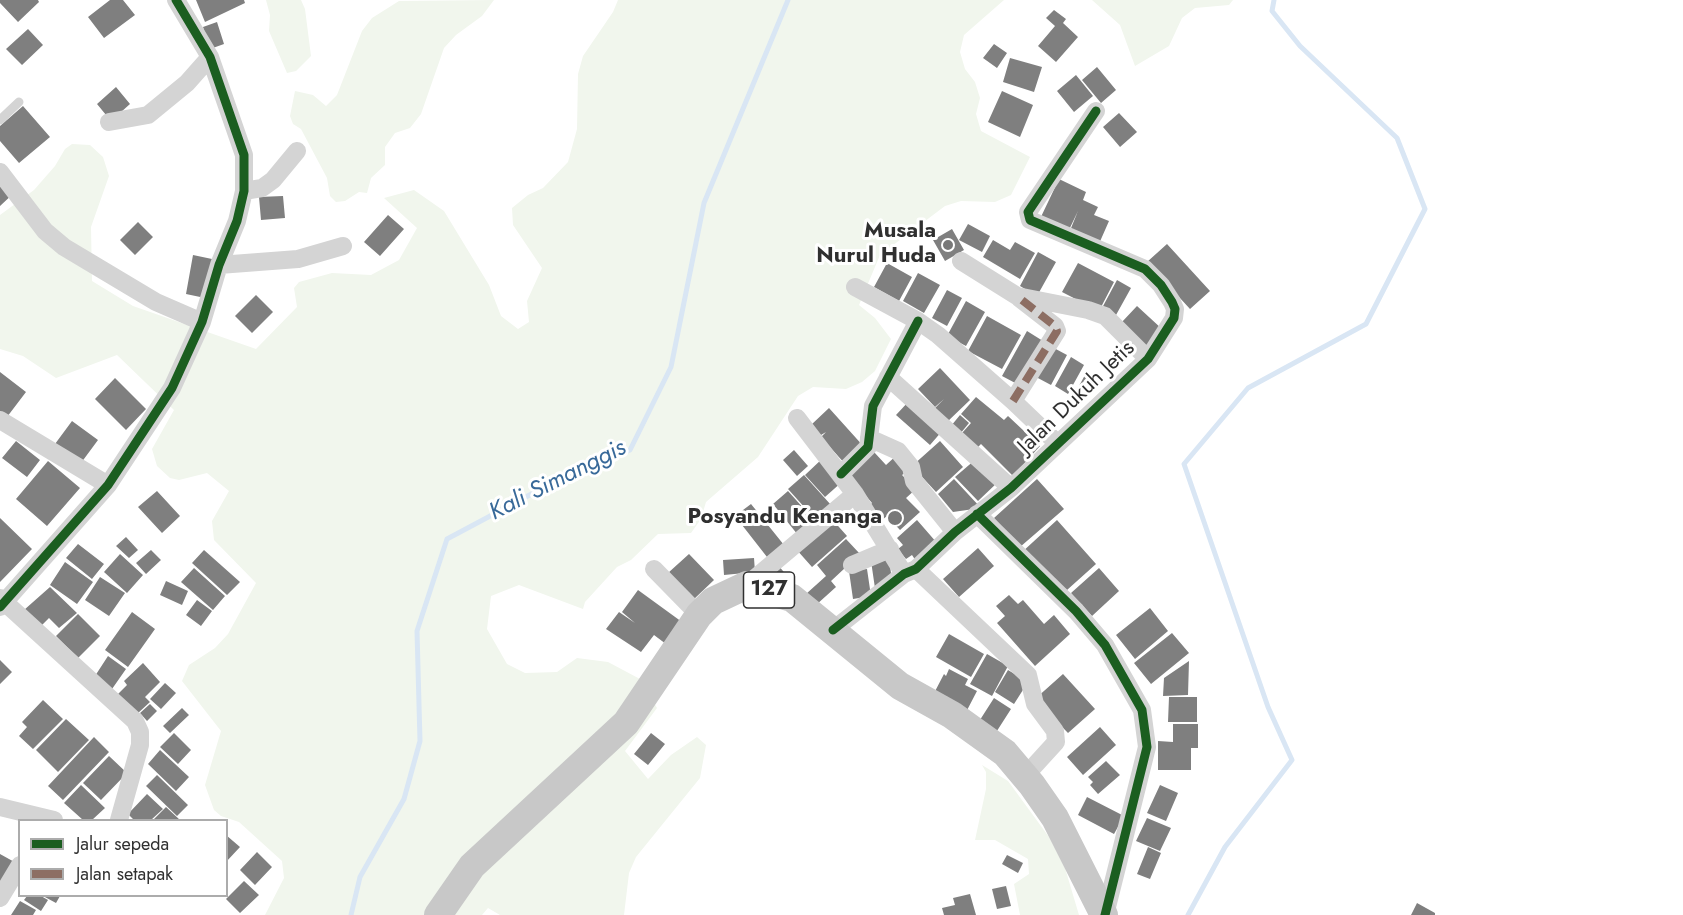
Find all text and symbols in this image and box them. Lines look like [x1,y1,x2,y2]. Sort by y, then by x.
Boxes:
place label: Musala Nurul Huda [816,219,936,270]
marker: Musala Nurul Huda [941,238,955,252]
street label: Jalan Dukuh Jetis [1013,336,1141,460]
water label: Kali Simanggis [485,434,631,528]
place label: Posyandu Kenanga [687,505,882,531]
marker: Posyandu Kenanga [886,509,904,527]
road number: 127 [744,572,794,608]
legend [18,819,228,897]
text: Jalur sepeda [76,831,169,857]
text: Jalan setapak [76,861,173,887]

